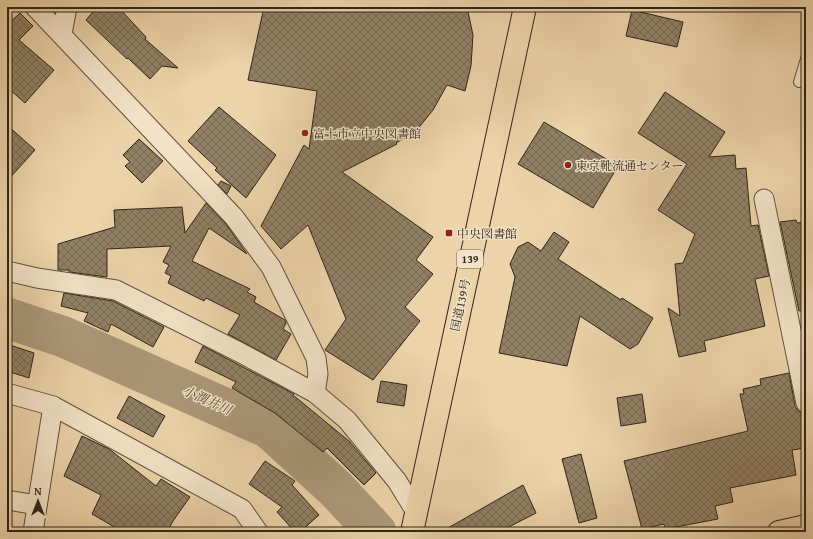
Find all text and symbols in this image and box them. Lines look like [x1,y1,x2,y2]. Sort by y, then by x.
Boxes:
place label: 富士市立中央図書館 [313,125,421,142]
marker: 富士市立中央図書館 [300,128,310,138]
place label: 東京靴流通センター [576,157,684,174]
marker: 東京靴流通センター [563,160,573,170]
place label: 中央図書館 [457,225,517,242]
marker: 中央図書館 [444,228,454,238]
road number: 139 [457,250,483,268]
street label: 国道139号 [446,277,474,333]
water label: 小潤井川 [179,381,236,420]
north arrow [18,481,58,521]
text: N [34,483,42,499]

